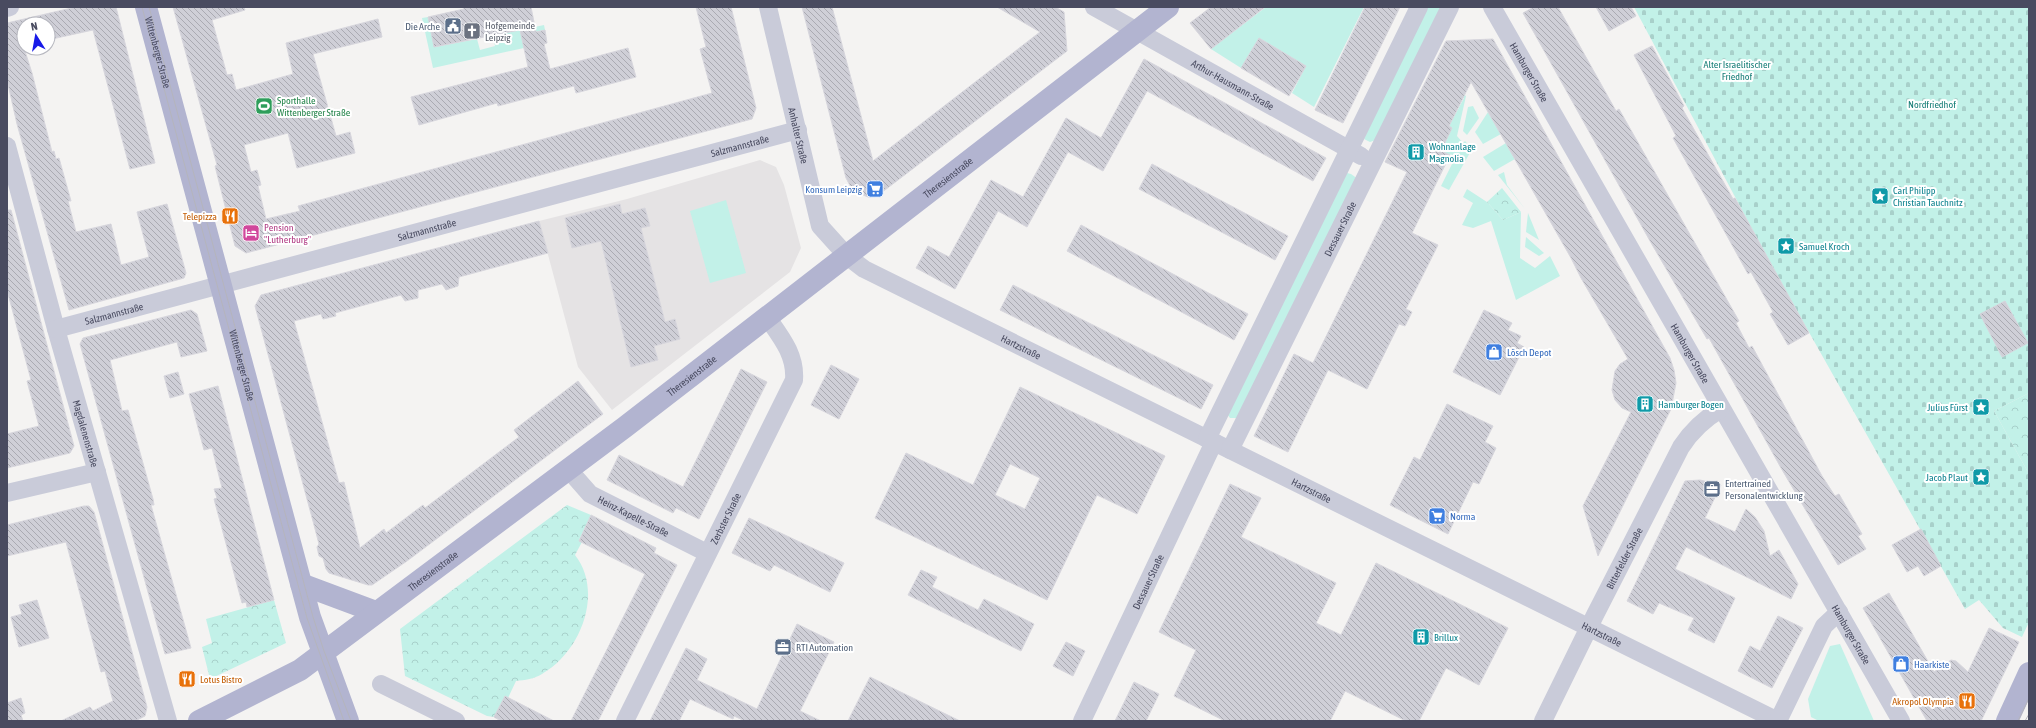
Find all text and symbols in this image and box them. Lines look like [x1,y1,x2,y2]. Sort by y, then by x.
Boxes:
north arrow [16,16,56,56]
street label: Wittenberger Straße [143,16,173,90]
public building icon: Die Arche [443,16,463,36]
text: N [30,20,38,33]
place label: Hofgemeinde Leipzig [485,20,536,43]
place label: Die Arche [405,21,440,32]
church icon: Hofgemeinde Leipzig [462,21,482,41]
street label: Hamburger Straße [1508,41,1550,104]
street label: Arthur-Hausmann-Straße [1190,58,1276,112]
park label: Alter Israelitischer Friedhof [1704,59,1771,82]
place label: Sporthalle Wittenberger Straße [277,95,351,118]
sports icon: Sporthalle Wittenberger Straße [254,96,274,116]
park label: Nordfriedhof [1908,99,1956,110]
street label: Anhalter Straße [786,106,810,165]
street label: Salzmannstraße [710,133,771,159]
place label: Wohnanlage Magnolia [1429,141,1476,164]
building icon: Wohnanlage Magnolia [1406,142,1426,162]
street label: Theresienstraße [921,155,975,200]
supermarket icon: Konsum Leipzig [865,179,885,199]
place label: Konsum Leipzig [805,184,863,195]
place label: Carl Philipp Christian Tauchnitz [1893,185,1963,208]
place icon: Carl Philipp Christian Tauchnitz [1870,186,1890,206]
street label: Dessauer Straße [1322,200,1359,258]
restaurant icon: Telepizza [220,206,240,226]
place label: Telepizza [183,211,217,222]
street label: Salzmannstraße [397,217,458,243]
place label: Pension "Lutherburg" [264,222,311,245]
hotel icon: Pension "Lutherburg" [241,223,261,243]
place icon: Samuel Kroch [1776,236,1796,256]
place label: Samuel Kroch [1799,241,1850,252]
street label: Salzmannstraße [84,301,145,327]
street label: Hamburger Straße [1669,322,1711,386]
street label: Wittenberger Straße [227,329,257,403]
street label: Hartzstraße [999,333,1043,362]
shop icon: Lösch Depot [1484,342,1504,362]
place label: Lösch Depot [1507,347,1552,358]
street label: Theresienstraße [665,353,719,399]
building icon: Hamburger Bogen [1635,394,1655,414]
place icon: Julius Fürst [1971,397,1991,417]
street label: Magdalenenstraße [71,399,100,469]
place label: Hamburger Bogen [1658,399,1724,410]
place label: Julius Fürst [1927,402,1968,413]
place icon: Jacob Plaut [1971,467,1991,487]
place label: Jacob Plaut [1926,472,1968,483]
street label: Hartzstraße [1290,476,1333,505]
place label: Entertrained Personalentwicklung [1725,478,1804,501]
office icon: Entertrained Personalentwicklung [1702,479,1722,499]
street label: Zerbster Straße [709,491,743,546]
street label: Heinz-Kapelle-Straße [596,494,671,539]
supermarket icon: Norma [1427,506,1447,526]
place label: Norma [1450,511,1476,522]
street label: Bitterfelder Straße [1604,525,1645,591]
street label: Theresienstraße [406,549,461,593]
street label: Dessauer Straße [1131,552,1166,611]
street label: Hamburger Straße [1830,603,1873,667]
street label: Hartzstraße [1580,620,1624,649]
building icon: Brillux [1411,627,1431,647]
place label: Brillux [1434,632,1458,643]
office icon: RTI Automation [773,637,793,657]
place label: RTI Automation [796,642,853,653]
shop icon: Haarkiste [1891,654,1911,674]
place label: Haarkiste [1914,659,1950,670]
restaurant icon: Lotus Bistro [177,669,197,689]
place label: Lotus Bistro [200,674,243,685]
restaurant icon: Akropol Olympia [1957,691,1977,711]
place label: Akropol Olympia [1892,696,1954,707]

